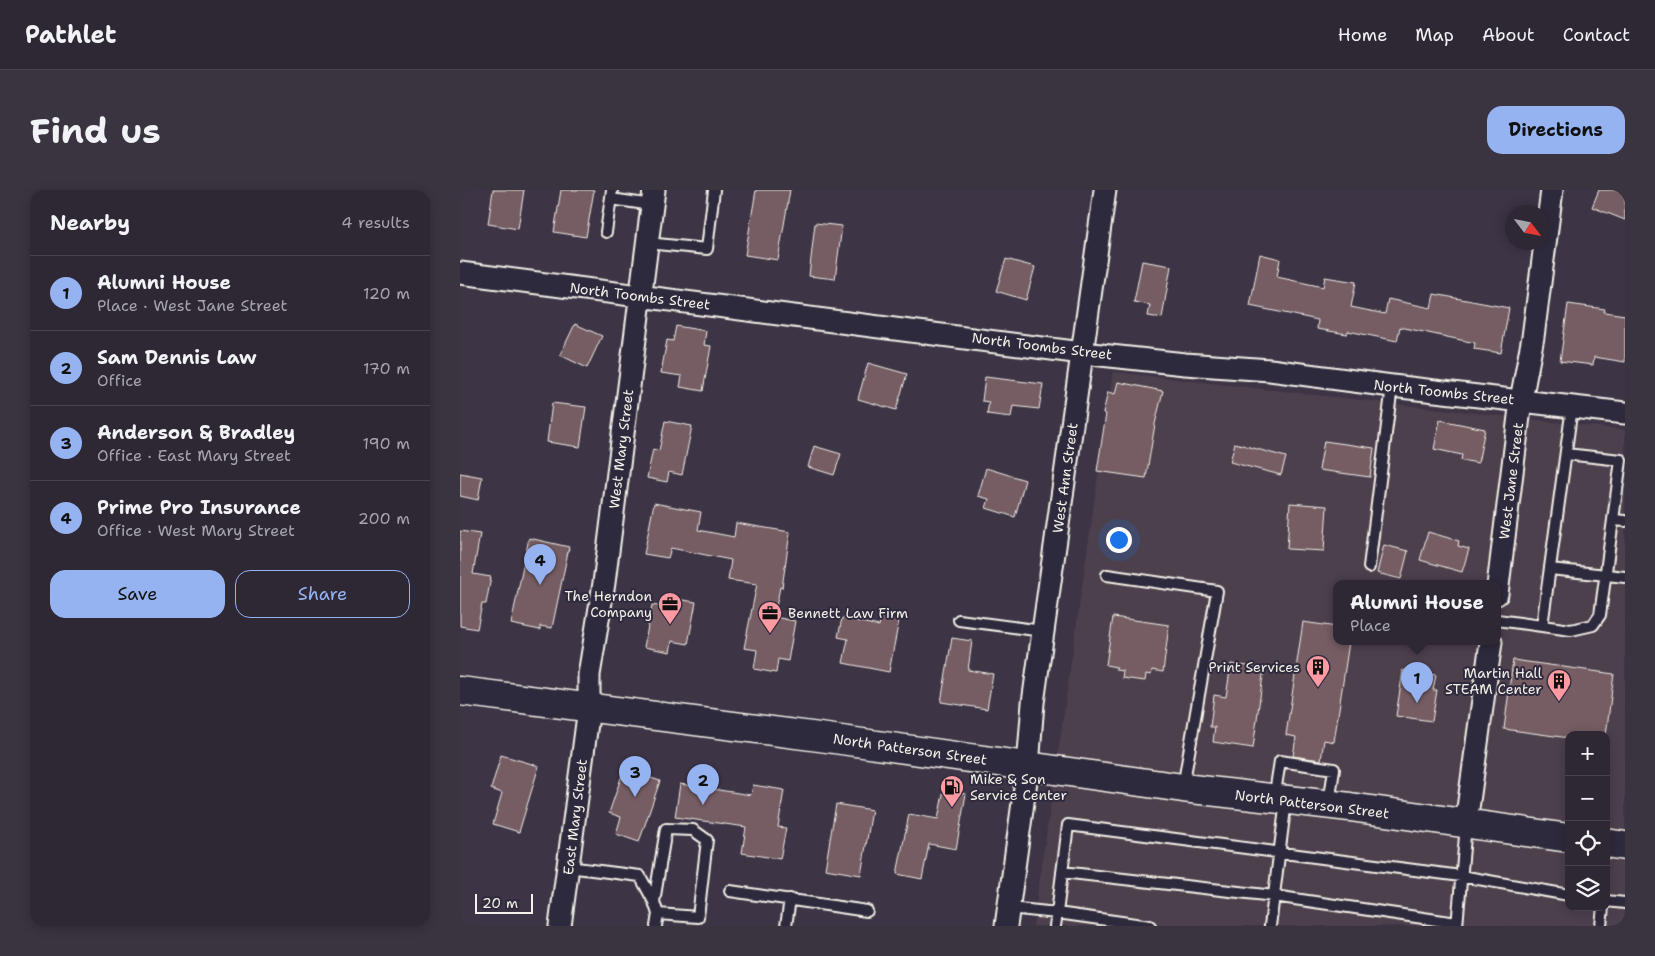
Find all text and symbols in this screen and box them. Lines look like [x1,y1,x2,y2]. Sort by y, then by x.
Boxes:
text: Pathlet [25,19,116,51]
text: Home [1338,23,1387,47]
text: Map [1415,23,1454,47]
text: About [1482,23,1535,47]
text: Contact [1563,23,1630,47]
button: Directions [1487,106,1625,154]
text: Find us [30,107,161,154]
north arrow [1505,205,1550,250]
text: Nearby [50,209,130,237]
text: 4 results [341,212,410,233]
text: Alumni House [97,270,231,295]
street label: North Toombs Street [569,278,711,314]
text: 1 [62,283,70,304]
text: 120 m [363,283,410,304]
text: Place · West Jane Street [97,295,288,316]
street label: North Toombs Street [971,328,1113,364]
text: Sam Dennis Law [97,345,256,370]
text: 2 [60,358,72,379]
text: 170 m [363,358,410,379]
text: Office [97,370,142,391]
street label: North Toombs Street [1373,376,1515,408]
street label: West Mary Street [605,388,637,510]
text: Anderson & Bradley [97,420,295,445]
street label: West Ann Street [1048,422,1082,534]
street label: West Jane Street [1495,422,1527,540]
text: 3 [60,433,72,454]
text: 190 m [363,433,410,454]
text: Office · East Mary Street [97,445,291,466]
text: Prime Pro Insurance [97,495,301,520]
text: 4 [60,508,72,529]
text: 200 m [358,508,410,529]
text: Office · West Mary Street [97,520,295,541]
your location [1106,527,1132,553]
pin: 4 [524,544,556,585]
button: Save [50,570,225,618]
button: Share [235,570,410,618]
popup [1333,580,1501,645]
place label: The Herndon Company [565,587,652,621]
text: Alumni House [1350,590,1484,615]
office icon: The Herndon Company [657,591,683,625]
office icon: Bennett Law Firm [757,600,783,634]
place label: Bennett Law Firm [788,604,908,622]
text: Place [1350,615,1391,636]
building icon: Print Services [1305,654,1331,688]
place label: Print Services [1208,658,1300,676]
pin: 1 [1401,662,1433,703]
place label: Martin Hall STEAM Center [1445,664,1543,698]
building icon: Martin Hall STEAM Center [1546,668,1572,702]
street label: North Patterson Street [832,729,988,769]
map controls [1565,731,1610,911]
button: + [1565,731,1610,776]
pin: 3 [619,756,651,797]
street label: East Mary Street [559,758,591,876]
pin: 2 [687,764,719,805]
place label: Mike & Son Service Center [970,770,1067,804]
fuel station icon: Mike & Son Service Center [939,774,965,808]
button: − [1565,776,1610,821]
street label: North Patterson Street [1234,786,1390,822]
button: locate [1565,821,1610,866]
button: layers [1565,866,1610,911]
scale bar [475,891,532,914]
text: 20 m [482,894,518,912]

